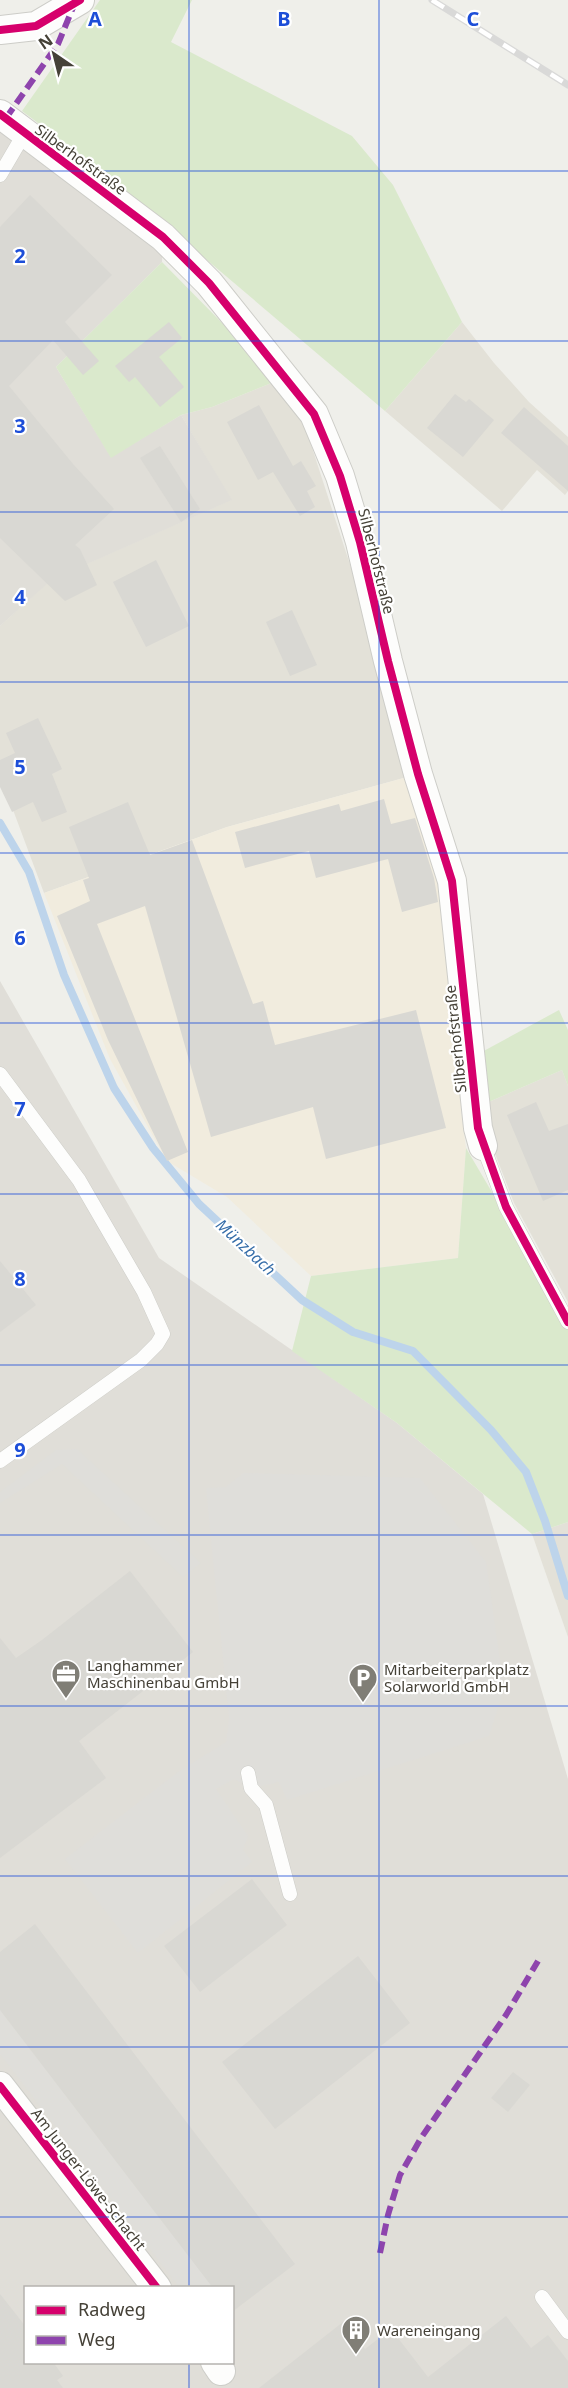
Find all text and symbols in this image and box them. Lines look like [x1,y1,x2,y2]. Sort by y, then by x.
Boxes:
text: A [88,5,102,32]
text: B [277,5,291,32]
text: C [467,5,480,32]
north arrow [24,24,84,84]
text: N [34,29,57,54]
street label: Silberhofstraße [31,119,131,199]
text: 2 [14,242,26,269]
text: 3 [14,412,26,439]
street label: Silberhofstraße [354,506,400,616]
text: 4 [14,583,26,610]
text: 5 [14,753,26,780]
text: 6 [14,924,26,951]
street label: Silberhofstraße [439,984,471,1094]
text: 7 [14,1095,26,1122]
water label: Münzbach [211,1214,281,1280]
text: 8 [14,1265,26,1292]
text: 9 [14,1436,26,1463]
place label: Langhammer Maschinenbau GmbH [87,1655,240,1692]
office icon: Langhammer Maschinenbau GmbH [50,1658,82,1700]
place label: Mitarbeiterparkplatz Solarworld GmbH [384,1659,529,1696]
parking icon: Mitarbeiterparkplatz Solarworld GmbH [347,1662,379,1704]
street label: Am Junger-Löwe-Schacht [27,2104,151,2255]
legend [24,2286,234,2364]
text: Radweg [78,2297,146,2321]
building icon: Wareneingang [340,2314,372,2356]
place label: Wareneingang [377,2320,480,2340]
text: Weg [78,2327,116,2351]

